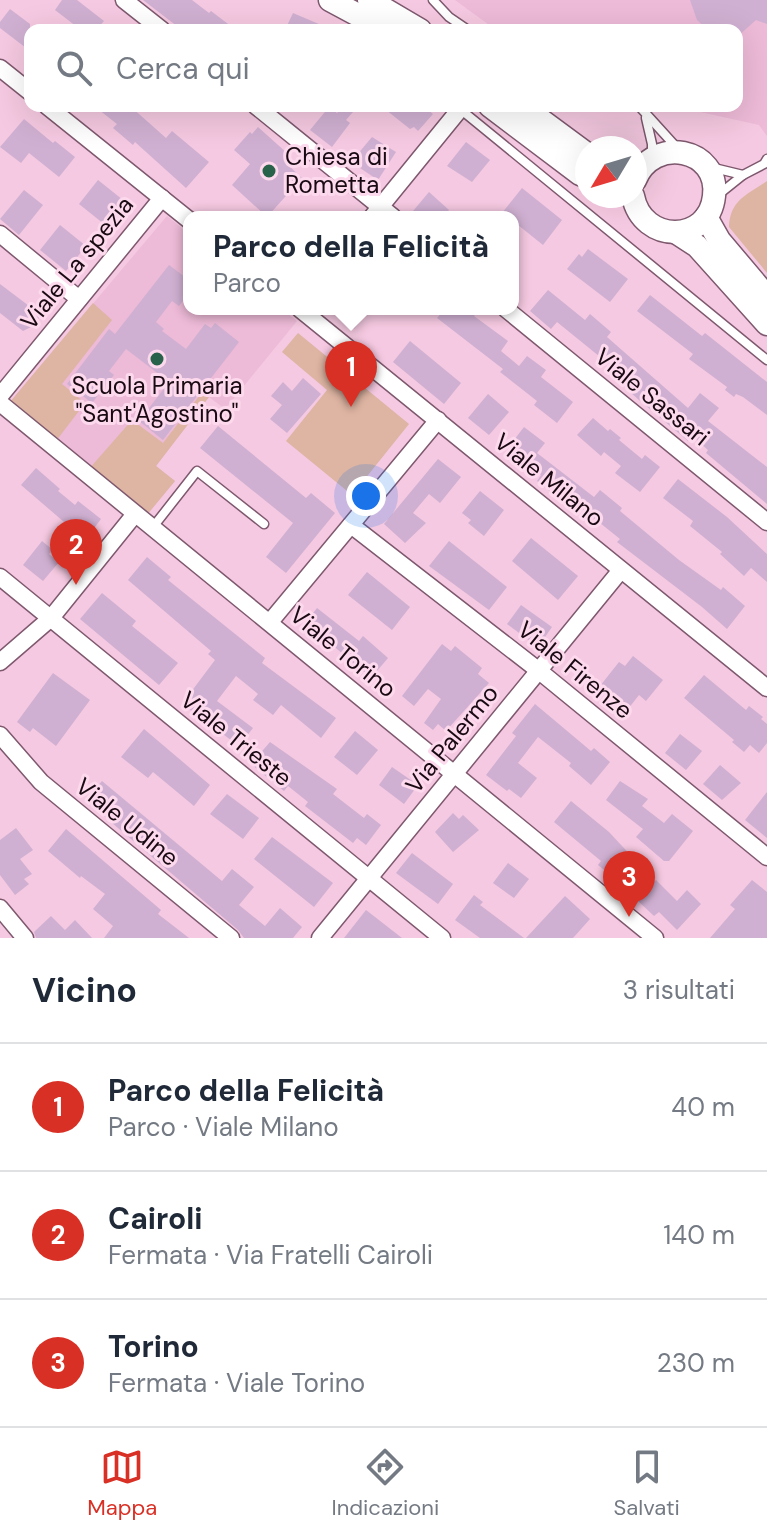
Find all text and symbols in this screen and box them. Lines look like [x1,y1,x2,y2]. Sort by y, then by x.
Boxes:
search box [24,24,743,112]
icon: search [52,46,96,90]
text: Cerca qui [116,49,250,88]
north arrow [575,136,647,208]
place label: Chiesa di Rometta [285,141,388,200]
marker: Chiesa di Rometta [260,162,278,180]
street label: Viale La spezia [13,190,140,336]
popup [183,211,519,315]
text: Parco della Felicità [213,227,489,266]
text: Parco [213,266,281,300]
pin: 1 [325,341,377,407]
street label: Viale Sassari [589,341,716,452]
marker: Scuola Primaria "Sant'Agostino" [148,350,166,368]
place label: Scuola Primaria "Sant'Agostino" [71,370,243,429]
street label: Viale Milano [488,426,611,533]
your location [346,476,386,516]
pin: 2 [50,519,102,585]
street label: Viale Torino [284,599,403,704]
street label: Viale Firenze [511,614,639,725]
street label: Via Palermo [398,678,505,799]
street label: Viale Trieste [174,684,298,793]
street label: Viale Udine [69,770,185,873]
pin: 3 [603,851,655,917]
text: Vicino [32,968,137,1013]
text: 3 risultati [623,973,735,1007]
text: Parco della Felicità [108,1071,384,1110]
text: 1 [53,1090,63,1124]
text: 40 m [671,1090,735,1124]
text: Parco · Viale Milano [108,1110,339,1144]
text: Cairoli [108,1199,203,1238]
text: 2 [50,1218,66,1252]
text: 140 m [663,1218,735,1252]
text: Fermata · Via Fratelli Cairoli [108,1238,433,1272]
text: Torino [108,1327,199,1366]
text: 3 [50,1346,66,1380]
text: 230 m [657,1346,735,1380]
text: Fermata · Viale Torino [108,1366,365,1400]
tab: Mappa [87,1445,157,1522]
tab: Indicazioni [332,1445,439,1522]
tab: Salvati [614,1445,680,1522]

